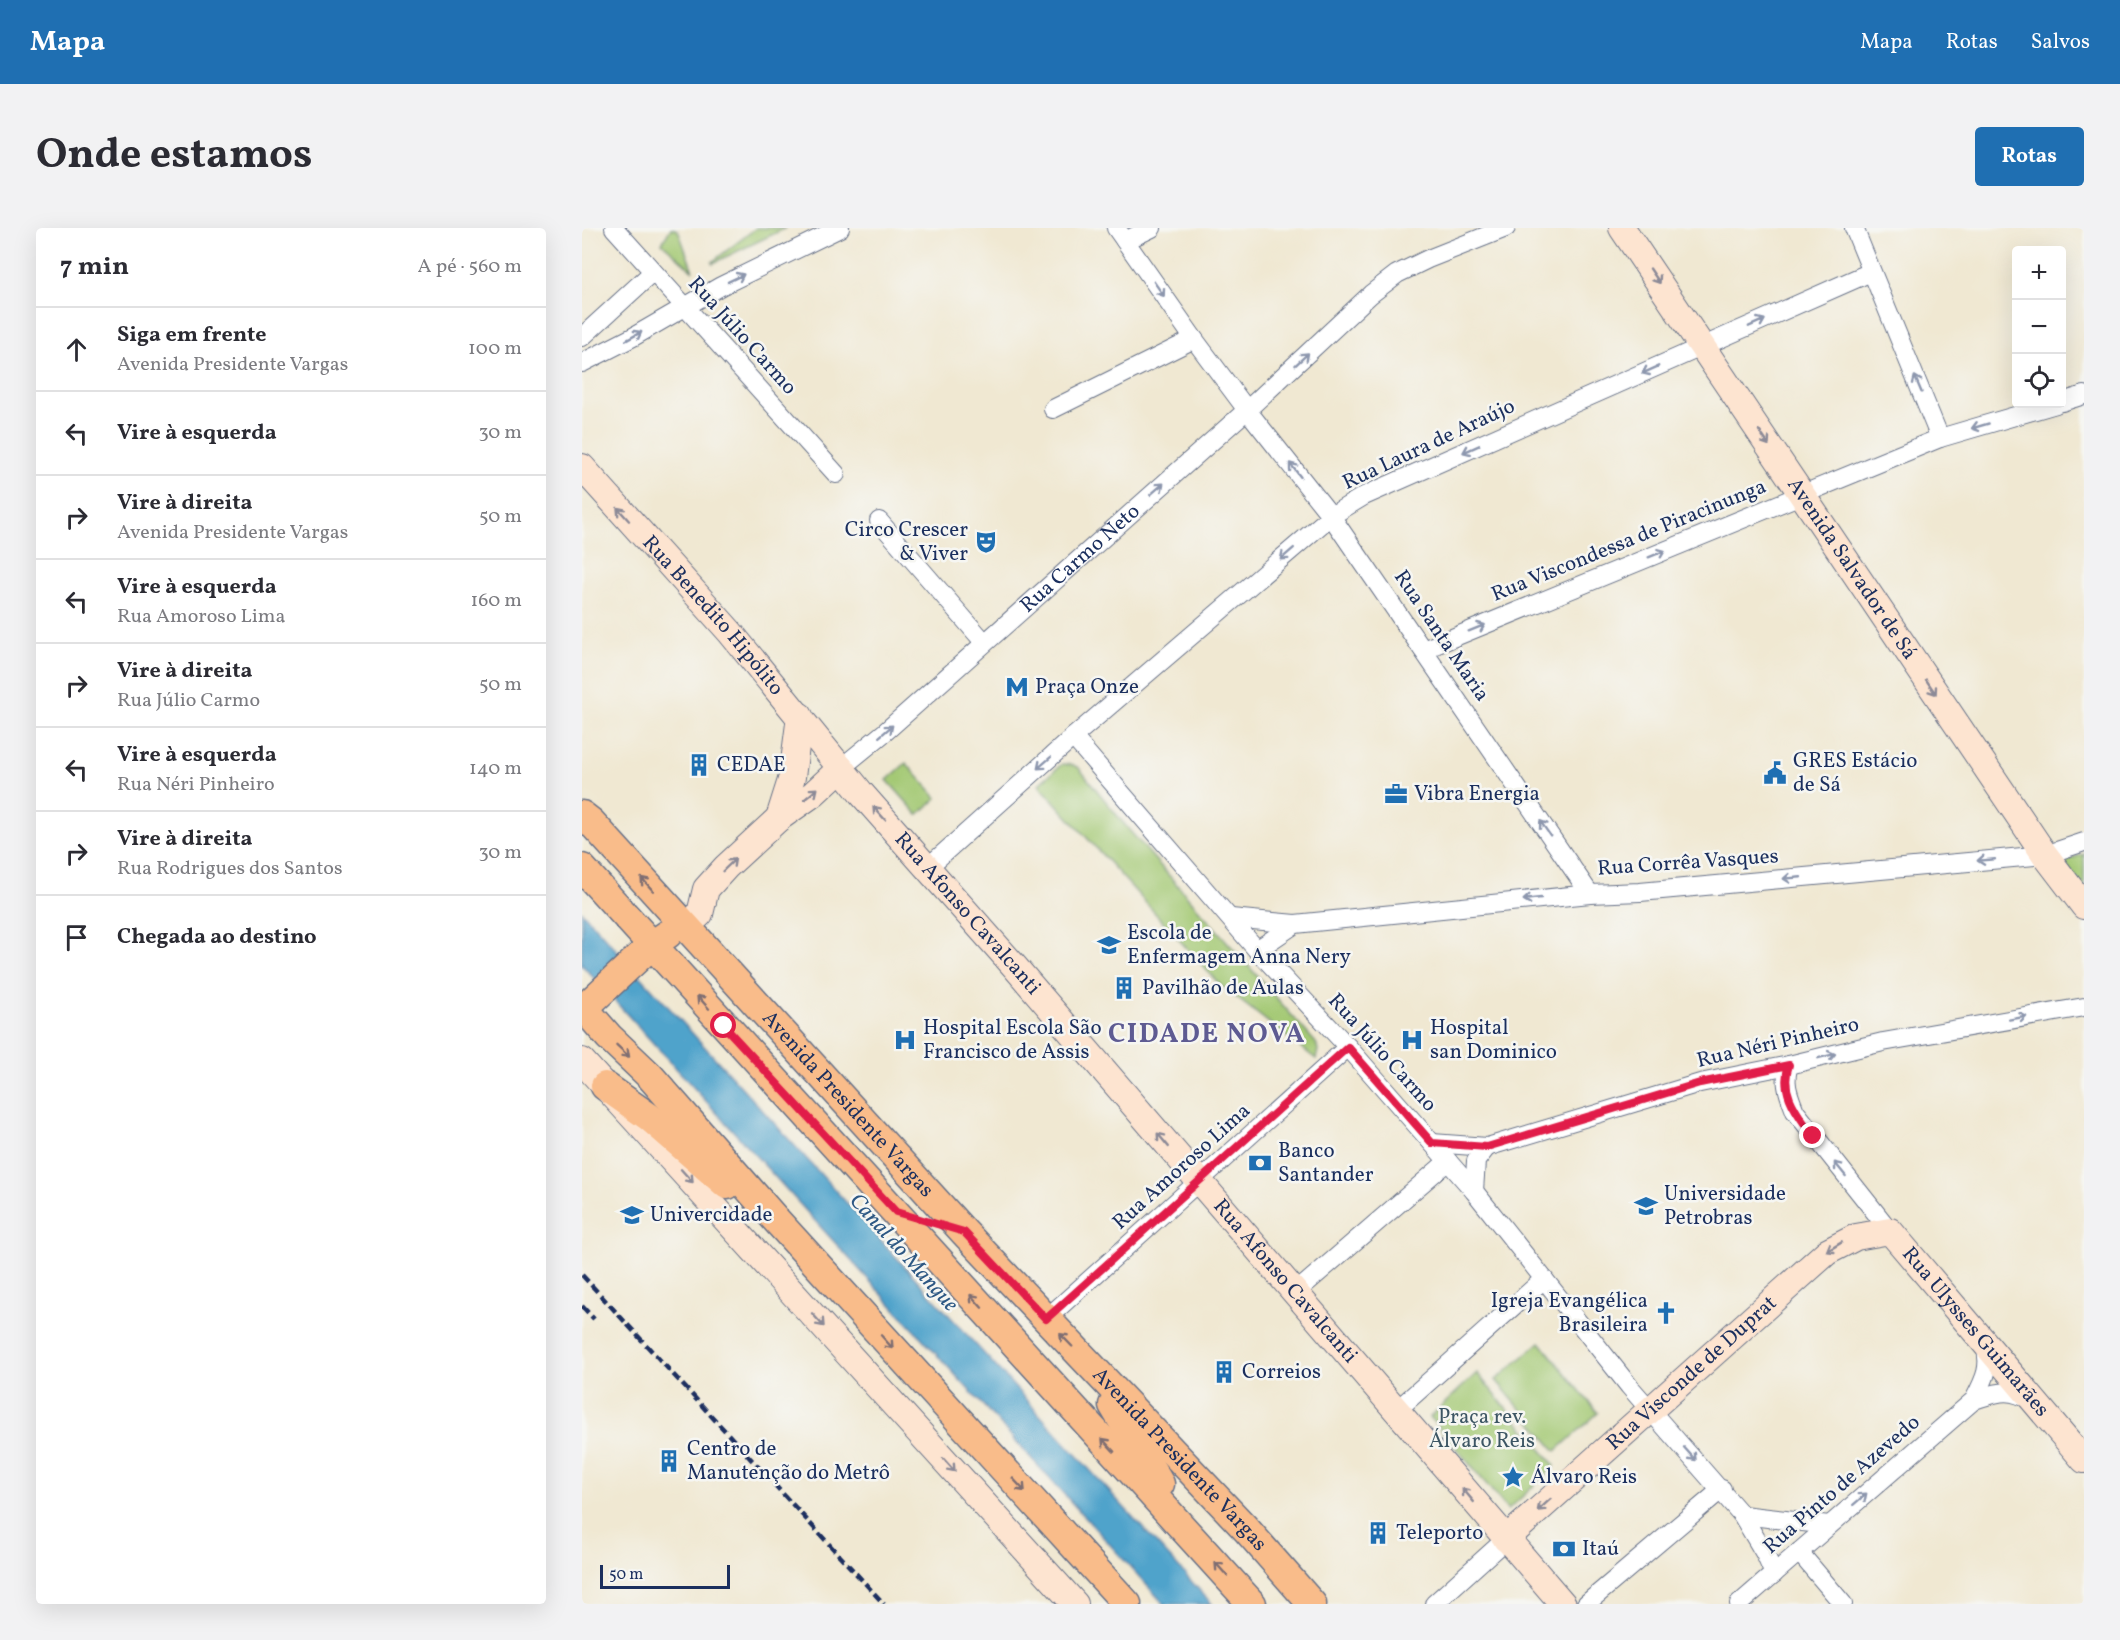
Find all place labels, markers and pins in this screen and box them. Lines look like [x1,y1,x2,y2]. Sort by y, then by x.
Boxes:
place label: Circo Crescer & Viver [845,516,968,569]
theatre icon: Circo Crescer & Viver [973,529,999,555]
place label: Praça Onze [1035,673,1139,702]
metro station icon: Praça Onze [1004,674,1030,700]
place label: GRES Estácio de Sá [1793,747,1917,800]
place label: CEDAE [717,751,786,780]
building icon: CEDAE [686,752,712,778]
public building icon: GRES Estácio de Sá [1762,760,1788,786]
place label: Vibra Energia [1414,780,1540,809]
office icon: Vibra Energia [1383,781,1409,807]
place label: Escola de Enfermagem Anna Nery [1127,919,1351,972]
school or university icon: Escola de Enfermagem Anna Nery [1096,932,1122,958]
place label: Pavilhão de Aulas [1142,974,1304,1003]
building icon: Pavilhão de Aulas [1111,975,1137,1001]
place label: Hospital Escola São Francisco de Assis [923,1014,1102,1067]
place label: Hospital san Dominico [1430,1014,1557,1067]
hospital icon: Hospital Escola São Francisco de Assis [892,1027,918,1053]
hospital icon: Hospital san Dominico [1399,1027,1425,1053]
place label: Banco Santander [1278,1137,1374,1190]
bank icon: Banco Santander [1247,1150,1273,1176]
place label: Universidade Petrobras [1664,1180,1786,1233]
school or university icon: Universidade Petrobras [1633,1193,1659,1219]
place label: Univercidade [650,1201,773,1230]
school or university icon: Univercidade [619,1202,645,1228]
place label: Igreja Evangélica Brasileira [1491,1287,1648,1340]
church icon: Igreja Evangélica Brasileira [1653,1300,1679,1326]
place label: Correios [1242,1358,1321,1387]
building icon: Correios [1211,1359,1237,1385]
place label: Centro de Manutenção do Metrô [687,1435,890,1488]
building icon: Centro de Manutenção do Metrô [656,1448,682,1474]
place label: Álvaro Reis [1531,1463,1637,1492]
place icon: Álvaro Reis [1500,1464,1526,1490]
place label: Teleporto [1396,1519,1483,1548]
building icon: Teleporto [1365,1520,1391,1546]
place label: Itaú [1582,1535,1619,1564]
bank icon: Itaú [1551,1536,1577,1562]

